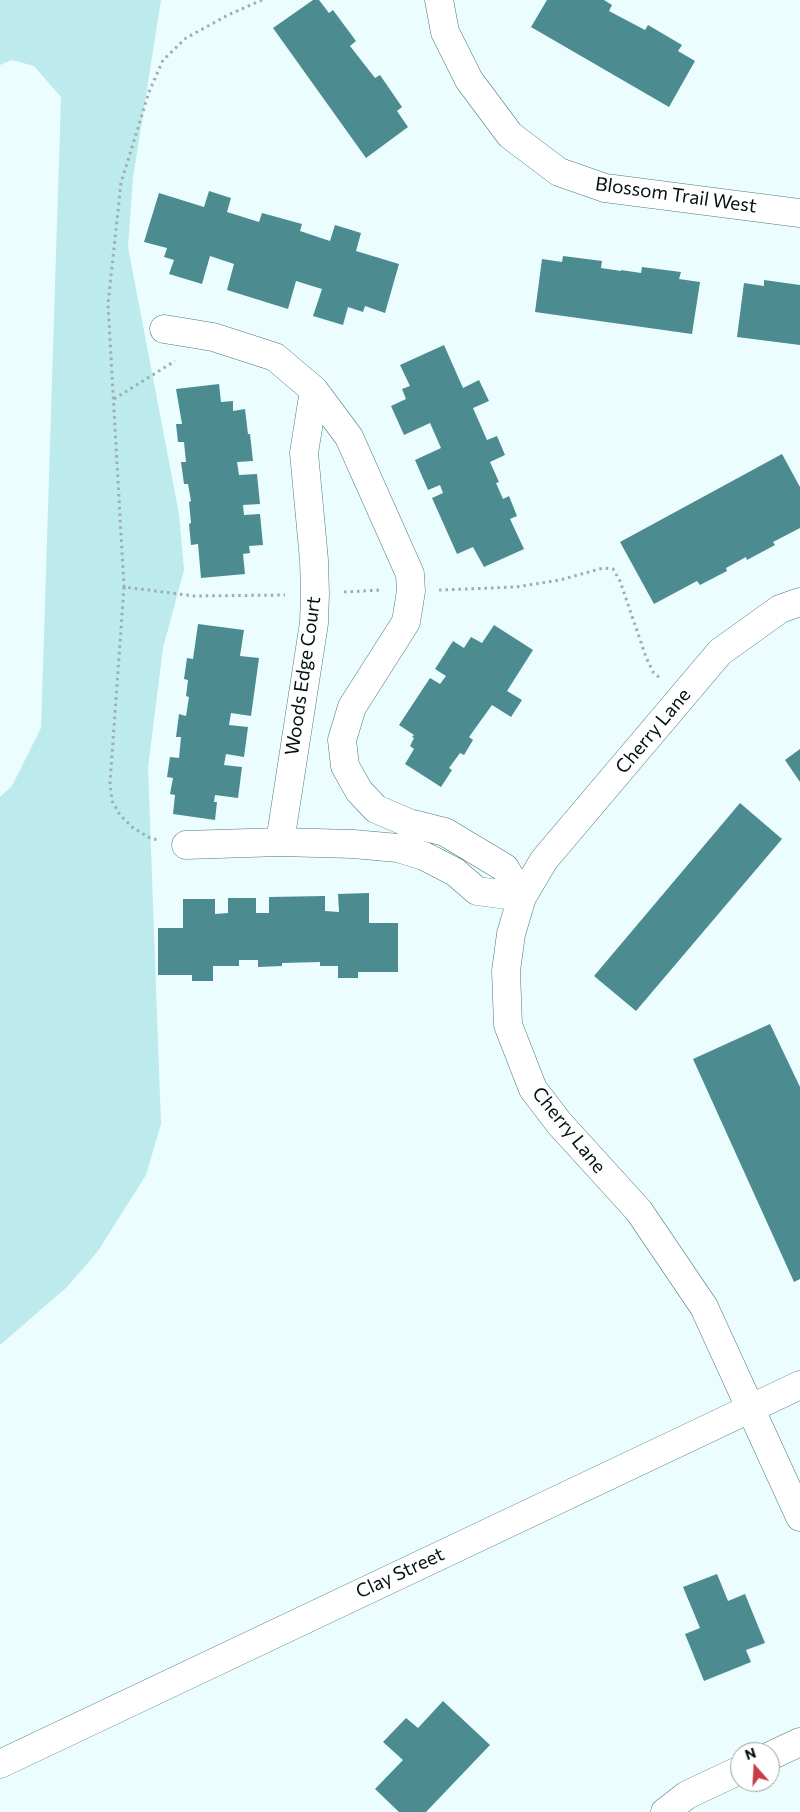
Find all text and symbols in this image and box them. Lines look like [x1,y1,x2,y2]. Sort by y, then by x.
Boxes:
street label: Blossom Trail West [594,172,758,218]
street label: Woods Edge Court [281,595,325,757]
street label: Cherry Lane [611,684,695,778]
street label: Cherry Lane [527,1082,611,1178]
street label: Clay Street [352,1543,448,1603]
north arrow [730,1742,780,1792]
text: N [743,1744,758,1763]

